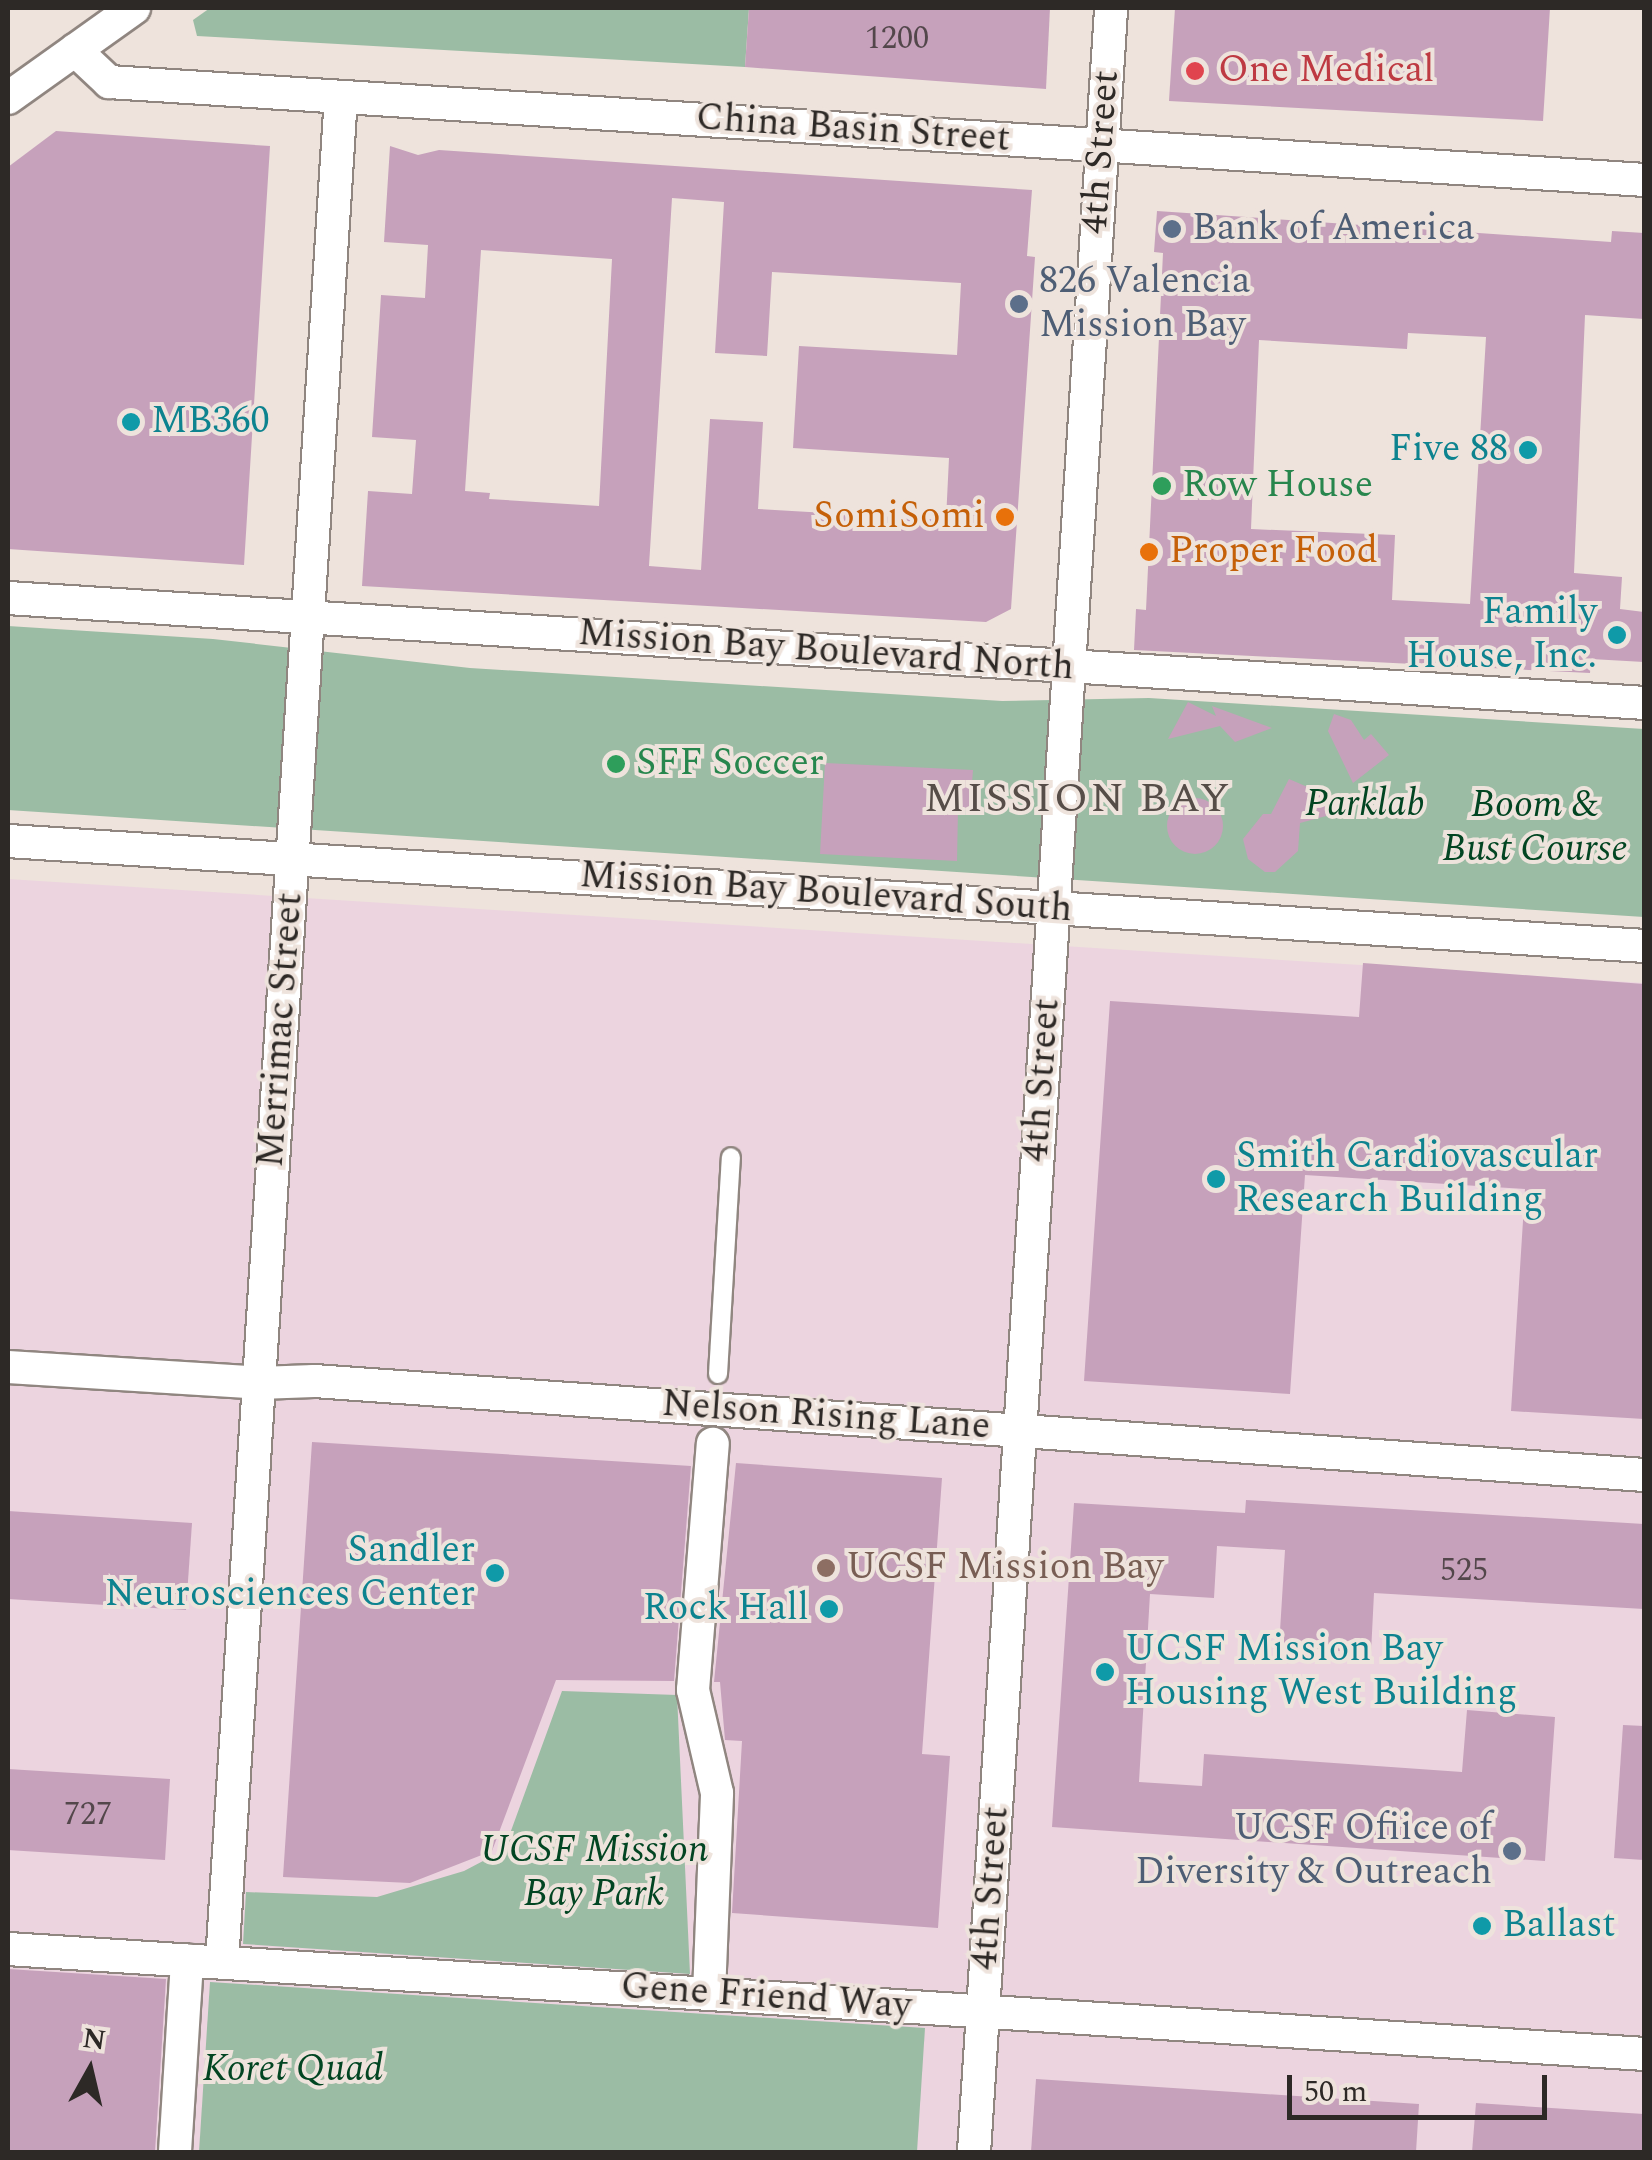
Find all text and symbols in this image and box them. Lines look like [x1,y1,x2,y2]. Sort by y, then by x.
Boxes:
house number: 1200 [865,20,929,58]
place label: One Medical [1218,48,1434,94]
marker: One Medical [1182,58,1208,84]
street label: 4th Street [1073,69,1129,235]
street label: China Basin Street [694,95,1012,163]
place label: Bank of America [1192,206,1475,252]
marker: Bank of America [1161,218,1183,240]
place label: 826 Valencia Mission Bay [1039,259,1250,348]
marker: 826 Valencia Mission Bay [1008,293,1030,315]
place label: MB360 [151,399,269,445]
marker: MB360 [120,411,142,433]
place label: Five 88 [1389,427,1508,473]
marker: Five 88 [1517,439,1539,461]
place label: Row House [1182,463,1373,509]
marker: Row House [1151,475,1173,497]
place label: SomiSomi [813,494,985,540]
marker: SomiSomi [994,506,1016,528]
place label: Proper Food [1169,529,1378,575]
marker: Proper Food [1138,541,1160,563]
place label: Family House, Inc. [1406,590,1597,679]
street label: Mission Bay Boulevard North [577,611,1075,691]
marker: Family House, Inc. [1606,624,1628,646]
place label: SFF Soccer [636,741,824,787]
marker: SFF Soccer [605,753,627,775]
district label: MISSION BAY [924,774,1232,824]
park label: Parklab [1305,782,1425,828]
park label: Boom & Bust Course [1442,783,1628,872]
street label: Mission Bay Boulevard South [578,853,1074,933]
street label: Merrimac Street [249,891,313,1169]
street label: 4th Street [1014,997,1070,1163]
place label: Smith Cardiovascular Research Building [1236,1134,1598,1224]
marker: Smith Cardiovascular Research Building [1205,1168,1227,1190]
street label: Nelson Rising Lane [660,1382,992,1450]
place label: Sandler Neurosciences Center [105,1528,475,1618]
place label: UCSF Mission Bay [846,1545,1163,1591]
house number: 525 [1440,1552,1488,1590]
marker: UCSF Mission Bay [815,1557,837,1579]
marker: Sandler Neurosciences Center [484,1562,506,1584]
place label: Rock Hall [643,1586,809,1632]
marker: Rock Hall [818,1598,840,1620]
place label: UCSF Mission Bay Housing West Building [1125,1627,1517,1716]
marker: UCSF Mission Bay Housing West Building [1094,1661,1116,1683]
house number: 727 [64,1796,112,1834]
street label: 4th Street [963,1805,1019,1971]
place label: UCSF Ofiice of Diversity & Outreach [1135,1806,1492,1896]
park label: UCSF Mission Bay Park [480,1828,708,1918]
marker: UCSF Ofiice of Diversity & Outreach [1501,1840,1523,1862]
place label: Ballast [1502,1903,1616,1949]
marker: Ballast [1471,1915,1493,1937]
street label: Gene Friend Way [619,1964,913,2030]
text: N [80,2017,109,2063]
north arrow [40,2020,140,2120]
park label: Koret Quad [203,2047,383,2093]
scale bar [1292,2055,1552,2117]
text: 50 m [1304,2069,1367,2115]

